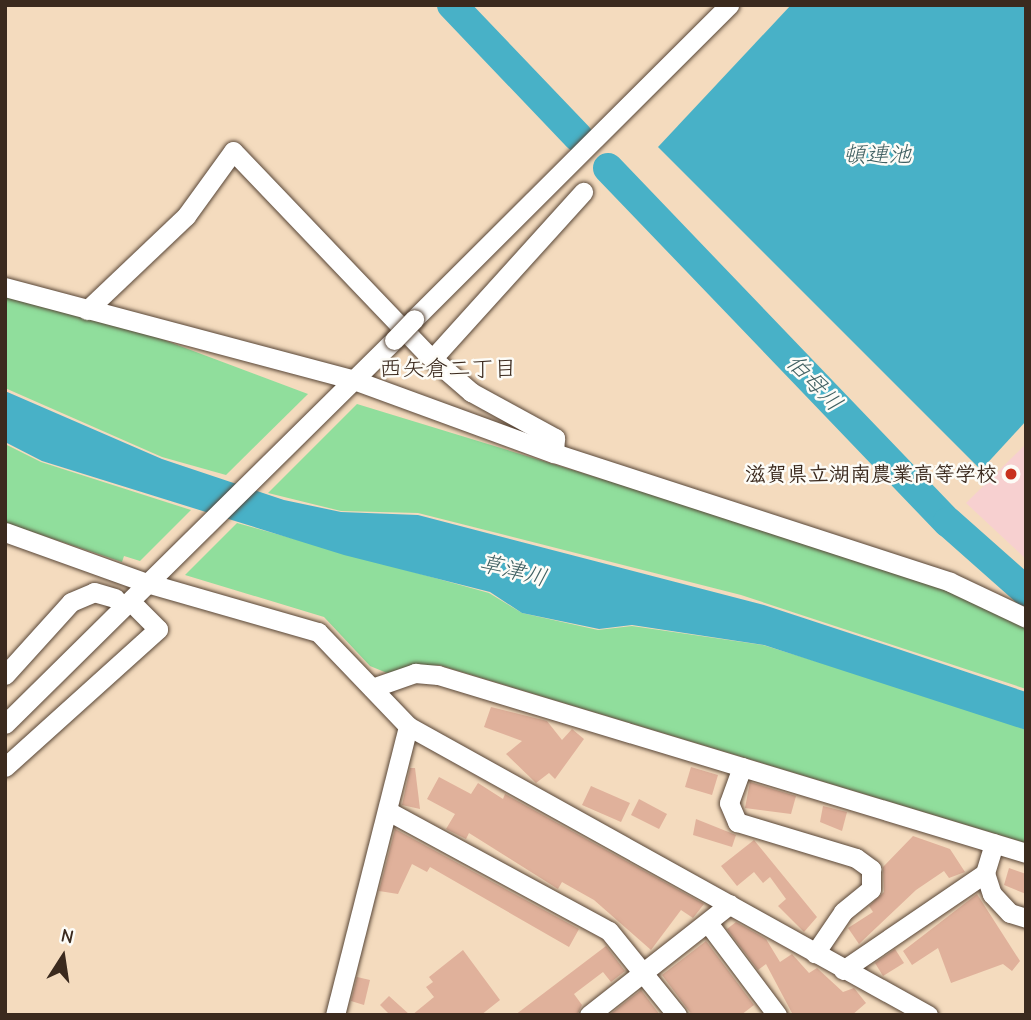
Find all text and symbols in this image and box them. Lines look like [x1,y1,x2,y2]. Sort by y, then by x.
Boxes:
water label: 頓連池 [843,141,911,169]
water label: 伯母川 [780,349,848,417]
district label: 西矢倉二丁目 [379,355,517,383]
place label: 滋賀県立湖南農業高等学校 [745,461,997,487]
marker: 滋賀県立湖南農業高等学校 [1003,466,1019,482]
water label: 草津川 [476,549,550,593]
north arrow [28,922,98,992]
text: N [59,924,76,949]

